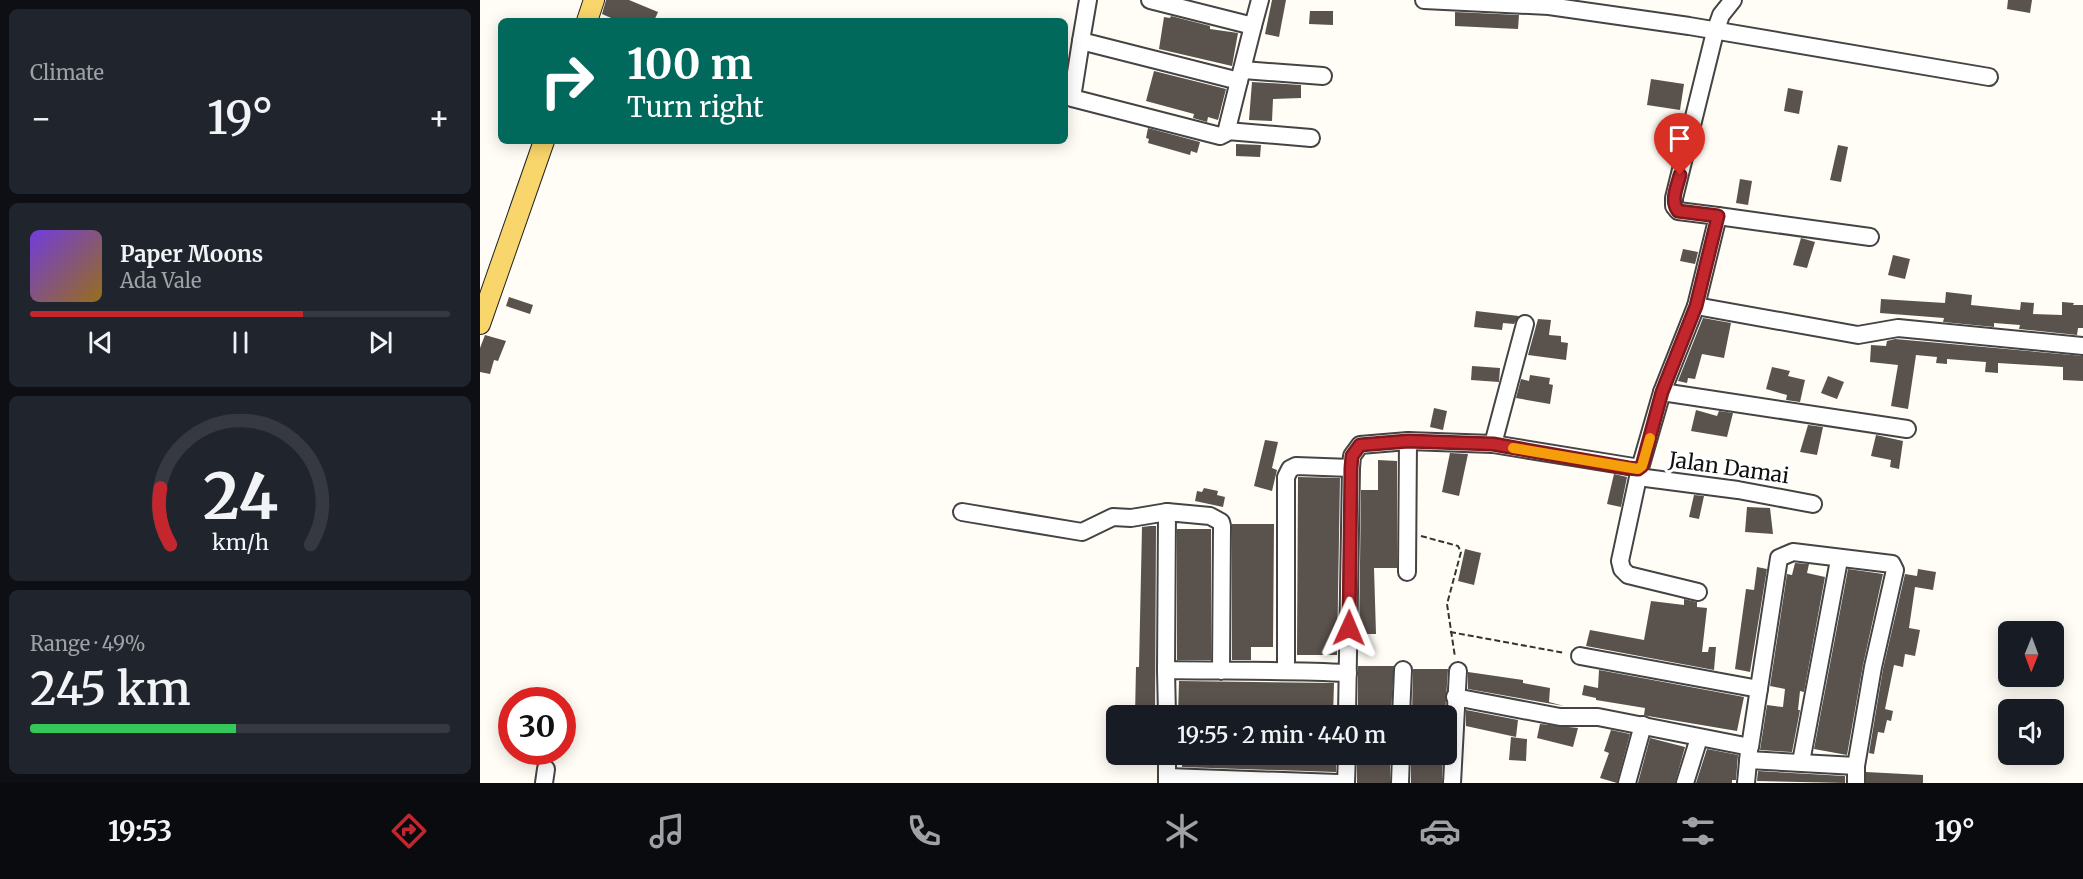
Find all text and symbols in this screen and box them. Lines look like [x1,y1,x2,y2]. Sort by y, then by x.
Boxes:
text: 100 m [627,38,753,90]
icon: right [528,42,606,120]
text: Climate [30,60,104,85]
text: 19° [207,90,273,146]
text: Turn right [627,90,764,124]
text: − [30,98,52,139]
text: + [428,98,450,139]
pin [1654,113,1705,175]
icon: arrive [1663,122,1696,155]
text: Paper Moons [120,240,263,268]
text: Ada Vale [120,268,201,293]
icon: previous [84,326,117,359]
icon: pause [224,326,257,359]
icon: next [364,326,397,359]
street label: Jalan Damai [1666,446,1791,489]
text: 24 [202,458,278,536]
text: km/h [212,530,268,557]
position arrow [1317,596,1381,660]
north arrow [1998,621,2064,687]
map controls [1998,621,2064,765]
text: Range · 49% [30,631,146,656]
text: 245 km [30,661,191,717]
speed limit sign: 30 [498,687,576,765]
button: sound [1998,699,2064,765]
text: 19:55 · 2 min · 440 m [1177,721,1386,749]
icon: directions [388,810,430,852]
icon: music [646,810,688,852]
icon: phone [903,810,945,852]
icon: climate [1161,810,1203,852]
icon: car [1419,810,1461,852]
icon: filters [1677,810,1719,852]
text: 19:53 [108,814,172,848]
text: 19° [1935,814,1975,848]

